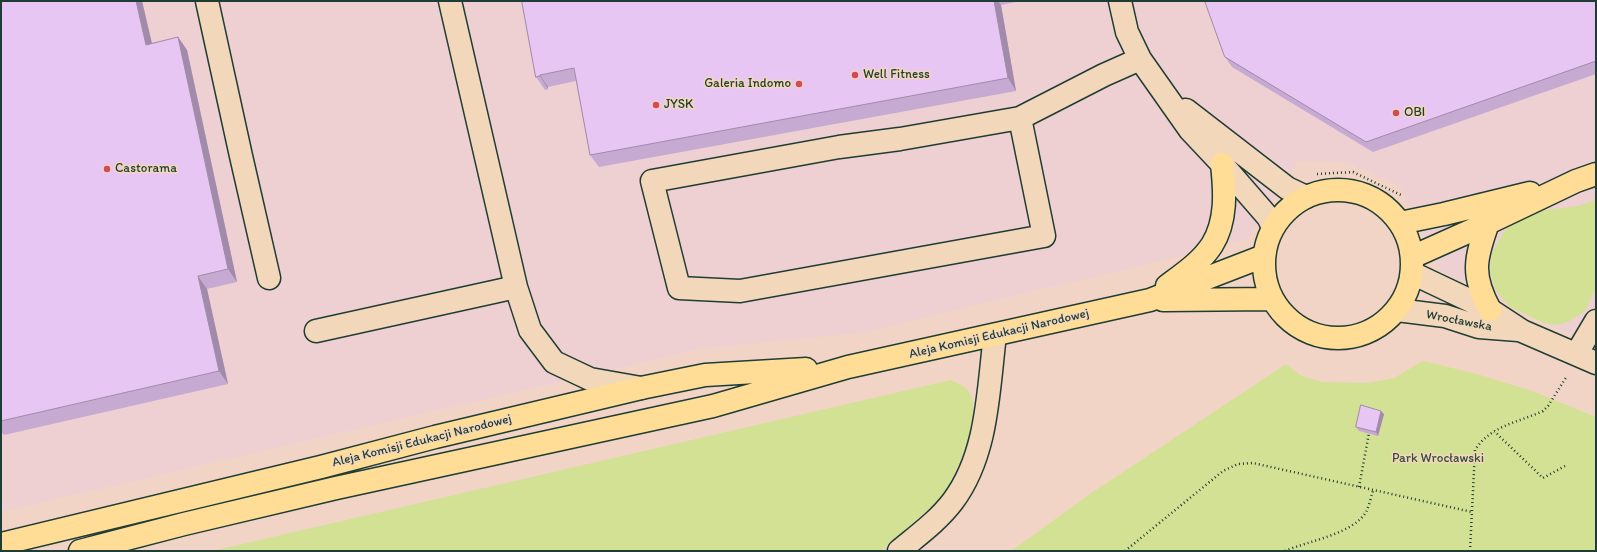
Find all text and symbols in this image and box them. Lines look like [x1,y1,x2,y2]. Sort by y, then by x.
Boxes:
place label: Well Fitness [863,67,930,83]
marker: Well Fitness [850,70,860,80]
place label: Galeria Indomo [704,76,791,92]
marker: Galeria Indomo [794,79,804,89]
place label: JYSK [664,97,693,113]
marker: JYSK [651,100,661,110]
place label: OBI [1404,105,1425,121]
marker: OBI [1391,108,1401,118]
place label: Castorama [115,161,177,177]
marker: Castorama [102,164,112,174]
street label: Aleja Komisji Edukacji Narodowej [907,306,1091,362]
street label: Wrocławska [1425,307,1493,335]
street label: Aleja Komisji Edukacji Narodowej [331,411,513,471]
park label: Park Wrocławski [1392,451,1484,467]

